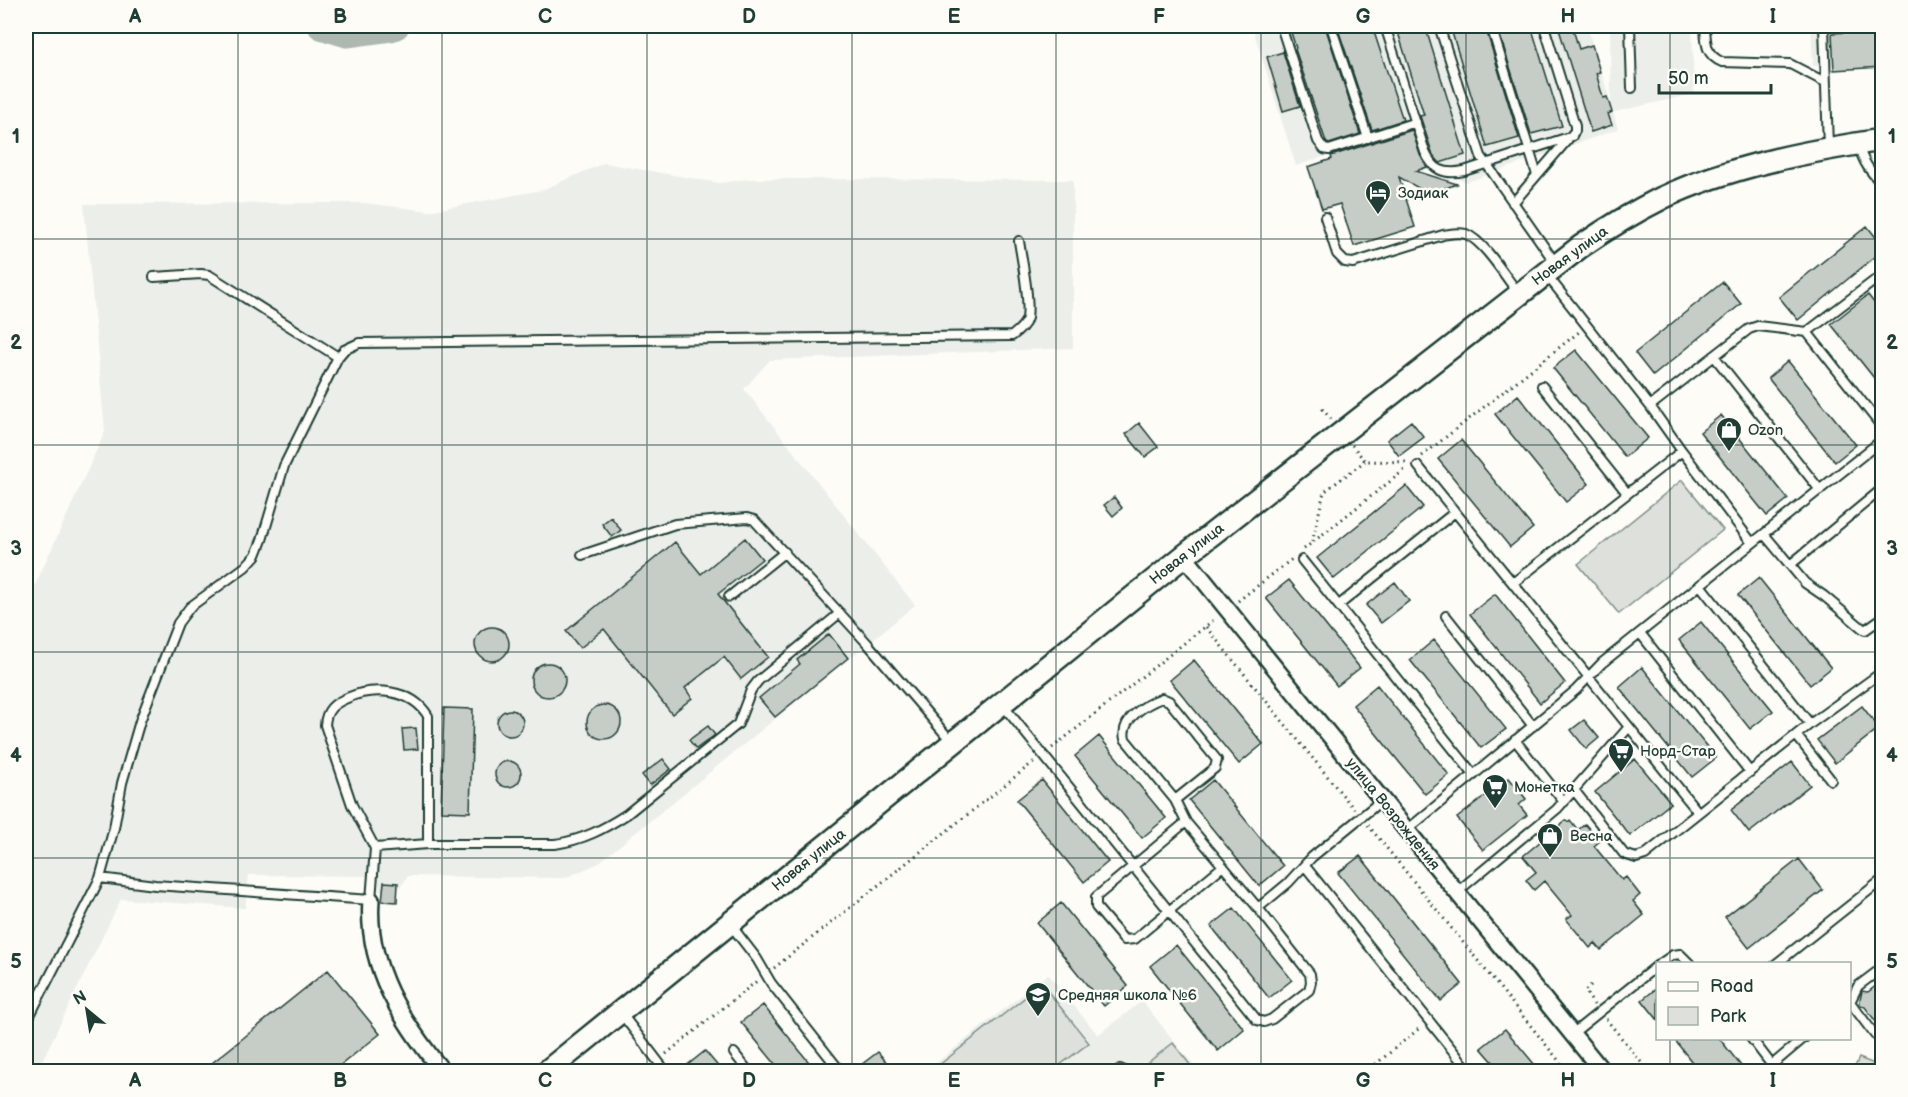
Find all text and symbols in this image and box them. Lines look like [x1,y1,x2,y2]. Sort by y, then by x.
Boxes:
text: A [128,5,142,29]
text: B [333,5,347,29]
text: C [538,5,552,29]
text: D [742,5,756,29]
text: E [948,5,961,29]
text: F [1153,5,1165,29]
text: G [1356,5,1371,29]
text: H [1561,5,1575,29]
text: I [1770,5,1776,29]
scale bar [1659,57,1772,95]
text: 50 m [1668,68,1709,89]
text: 1 [12,125,20,149]
text: 1 [1888,125,1896,149]
hotel icon: Зодиак [1363,178,1393,216]
place label: Зодиак [1398,184,1449,203]
street label: Новая улица [1528,222,1612,290]
text: 2 [10,331,22,355]
text: 2 [1886,331,1898,355]
shop icon: Ozon [1714,415,1744,453]
place label: Ozon [1748,421,1783,440]
street label: Новая улица [1146,519,1228,589]
text: 3 [10,537,22,561]
text: 3 [1886,537,1898,561]
supermarket icon: Норд-Стар [1606,736,1636,774]
place label: Норд-Стар [1640,742,1716,761]
text: 4 [10,744,22,768]
text: 4 [1886,744,1898,768]
street label: улица Возрождения [1342,754,1444,874]
supermarket icon: Монетка [1480,772,1510,810]
place label: Монетка [1514,778,1575,797]
shop icon: Весна [1535,821,1565,859]
street label: Новая улица [768,824,850,896]
place label: Весна [1570,827,1613,846]
text: 5 [10,950,22,974]
text: 5 [1886,950,1898,974]
legend [1656,962,1851,1040]
text: Road [1710,976,1754,997]
north arrow [57,980,117,1040]
school or university icon: Средняя школа №6 [1023,980,1053,1018]
place label: Средняя школа №6 [1058,986,1197,1005]
text: N [70,987,90,1010]
text: Park [1710,1006,1746,1027]
text: A [128,1069,142,1093]
text: B [333,1069,347,1093]
text: C [538,1069,552,1093]
text: D [742,1069,756,1093]
text: E [948,1069,961,1093]
text: F [1153,1069,1165,1093]
text: G [1356,1069,1371,1093]
text: H [1561,1069,1575,1093]
text: I [1770,1069,1776,1093]

